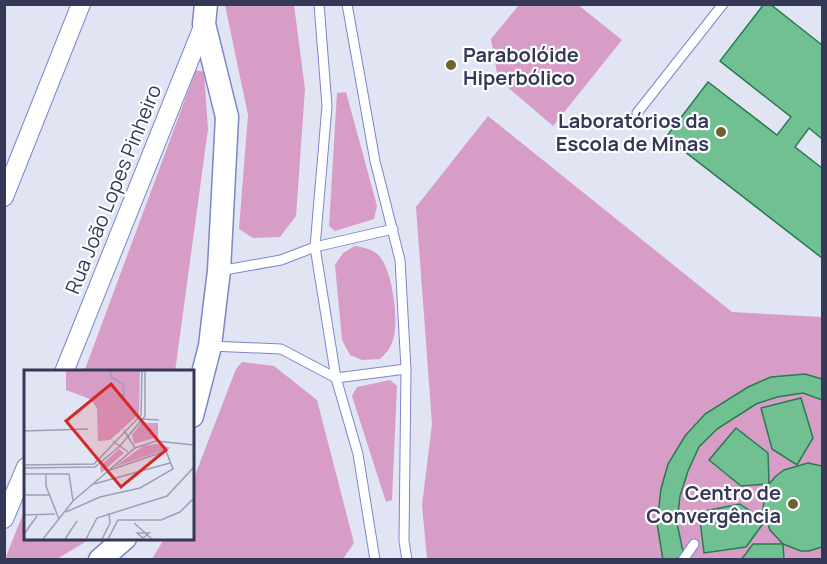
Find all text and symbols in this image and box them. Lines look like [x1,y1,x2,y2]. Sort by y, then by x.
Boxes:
place label: Parabolóide Hiperbólico [463,41,579,91]
marker: Parabolóide Hiperbólico [444,58,458,72]
street label: Rua João Lopes Pinheiro [59,80,167,298]
place label: Laboratórios da Escola de Minas [556,107,709,157]
marker: Laboratórios da Escola de Minas [714,125,728,139]
inset map [24,370,194,540]
place label: Centro de Convergência [646,479,781,529]
marker: Centro de Convergência [786,497,800,511]

